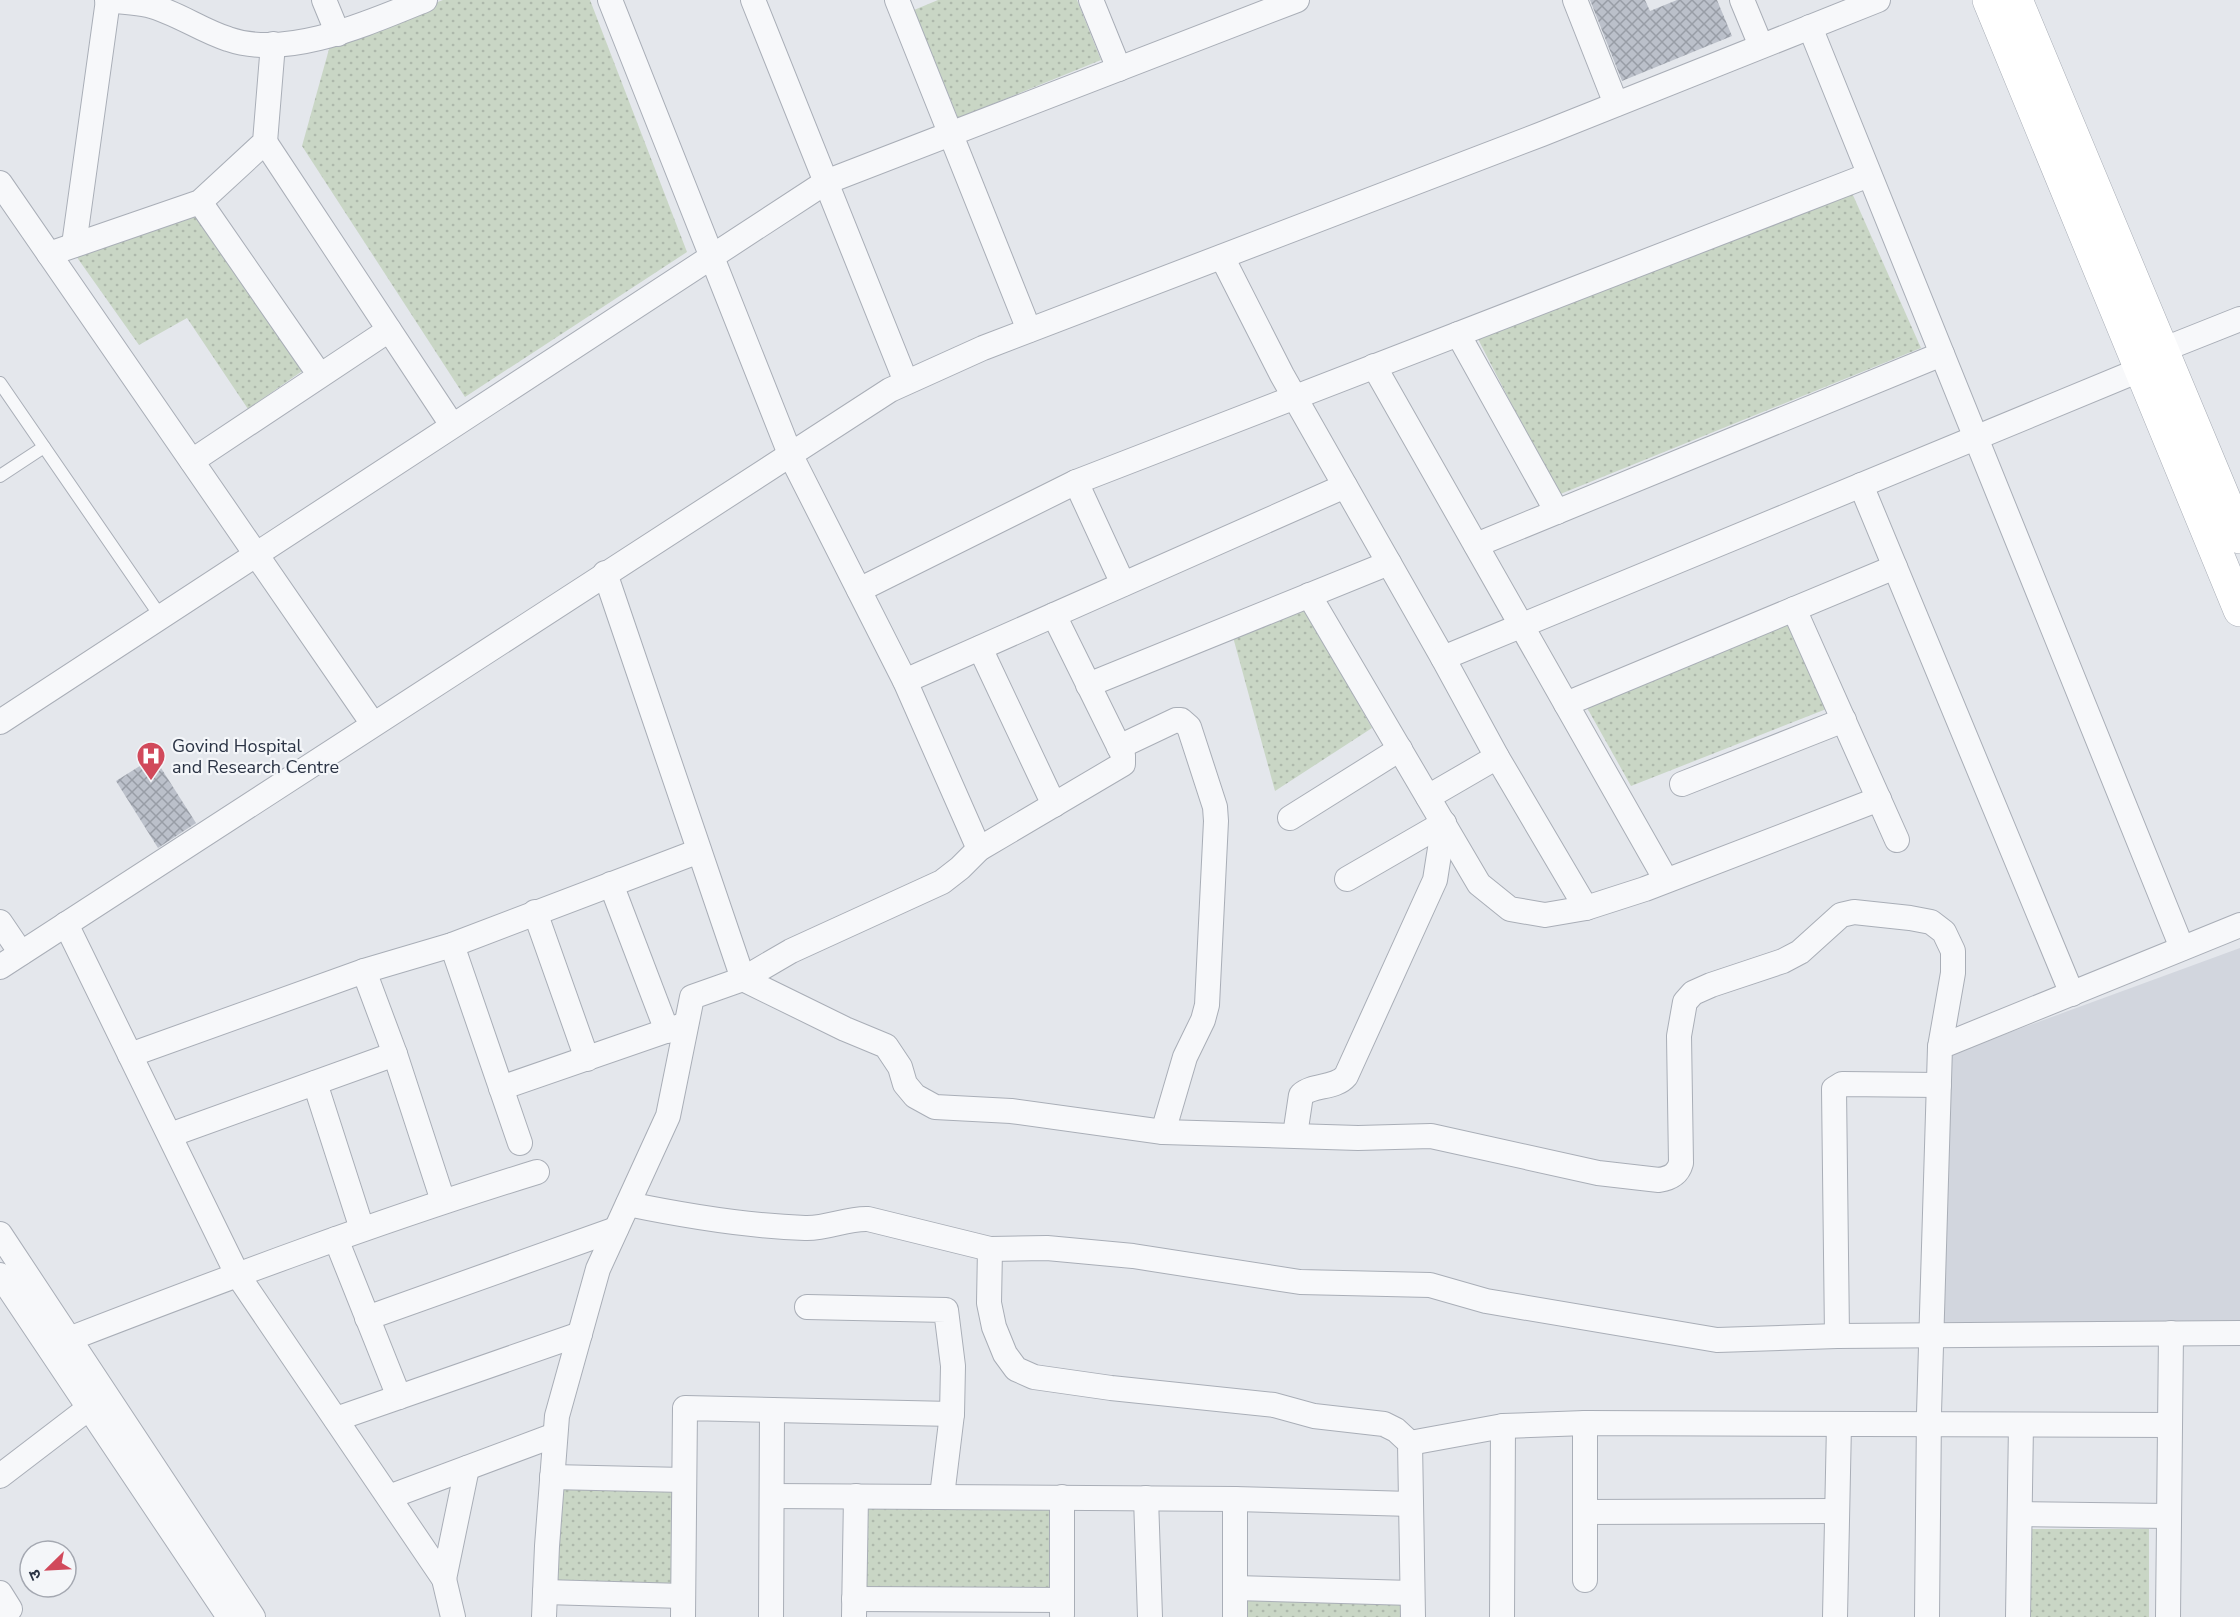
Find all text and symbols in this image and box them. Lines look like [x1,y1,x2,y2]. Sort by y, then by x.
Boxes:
place label: Govind Hospital and Research Centre [172,734,339,779]
hospital icon: Govind Hospital and Research Centre [135,740,167,782]
north arrow [18,1539,78,1599]
text: उ [23,1565,47,1583]

